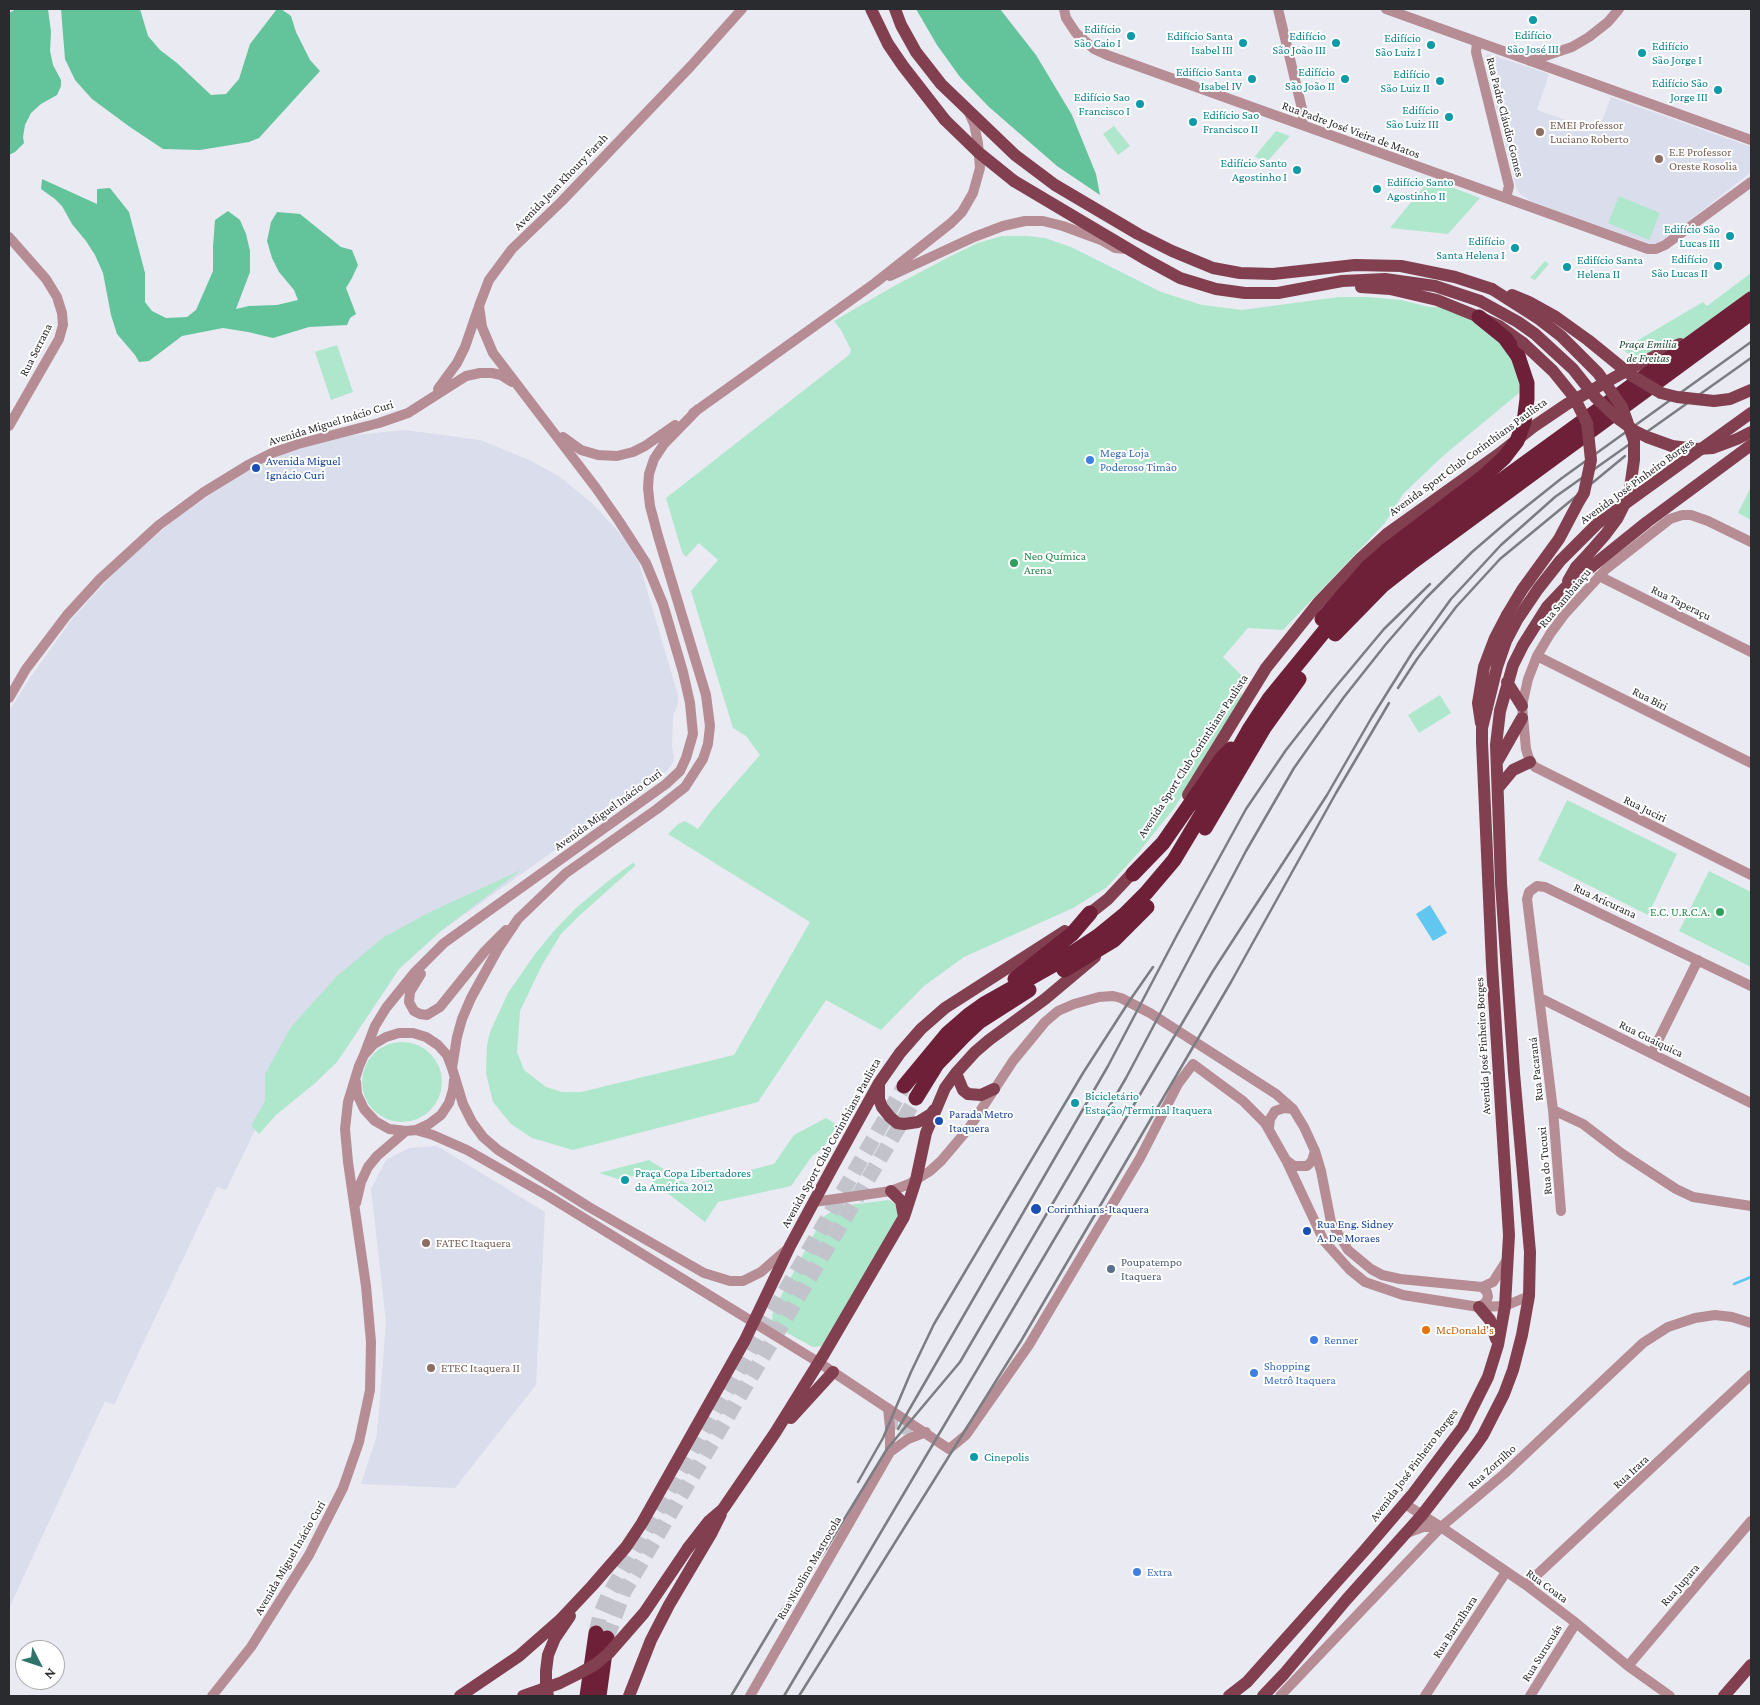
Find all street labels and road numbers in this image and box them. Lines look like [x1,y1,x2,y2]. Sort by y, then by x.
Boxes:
street label: Rua Padre Cláudio Gomes [1483,56,1527,178]
street label: Rua Padre José Vieira de Matos [1280,98,1422,162]
street label: Avenida Jean Khoury Farah [511,131,611,233]
street label: Rua Serrana [17,321,55,379]
street label: Avenida Sport Club Corinthians Paulista [1386,395,1550,519]
street label: Avenida Miguel Inácio Curi [267,397,395,449]
street label: Avenida José Pinheiro Borges [1577,435,1697,527]
street label: Rua Sambaiaçu [1536,565,1594,631]
street label: Rua Taperaçu [1649,582,1713,624]
street label: Avenida Sport Club Corinthians Paulista [1135,672,1251,840]
street label: Rua Biri [1630,684,1670,714]
street label: Avenida Miguel Inácio Curi [551,766,665,854]
street label: Rua Juciri [1621,792,1669,826]
street label: Rua Aricurana [1571,880,1639,922]
street label: Avenida José Pinheiro Borges [1472,977,1494,1115]
street label: Rua Guaiquica [1617,1017,1685,1061]
street label: Rua Pacaraná [1525,1036,1547,1102]
street label: Avenida Sport Club Corinthians Paulista [778,1056,884,1230]
street label: Rua do Tucuxi [1535,1126,1555,1196]
street label: Avenida José Pinheiro Borges [1367,1406,1461,1524]
street label: Rua Zorrilho [1465,1442,1519,1492]
street label: Rua Irara [1610,1452,1652,1492]
street label: Avenida Miguel Inácio Curi [251,1498,329,1618]
street label: Rua Nicolino Mastrocola [773,1514,845,1622]
street label: Rua Jupara [1657,1561,1703,1609]
street label: Rua Coata [1523,1566,1571,1606]
street label: Rua Barralhara [1430,1593,1480,1661]
street label: Rua Surucuás [1519,1622,1565,1684]

